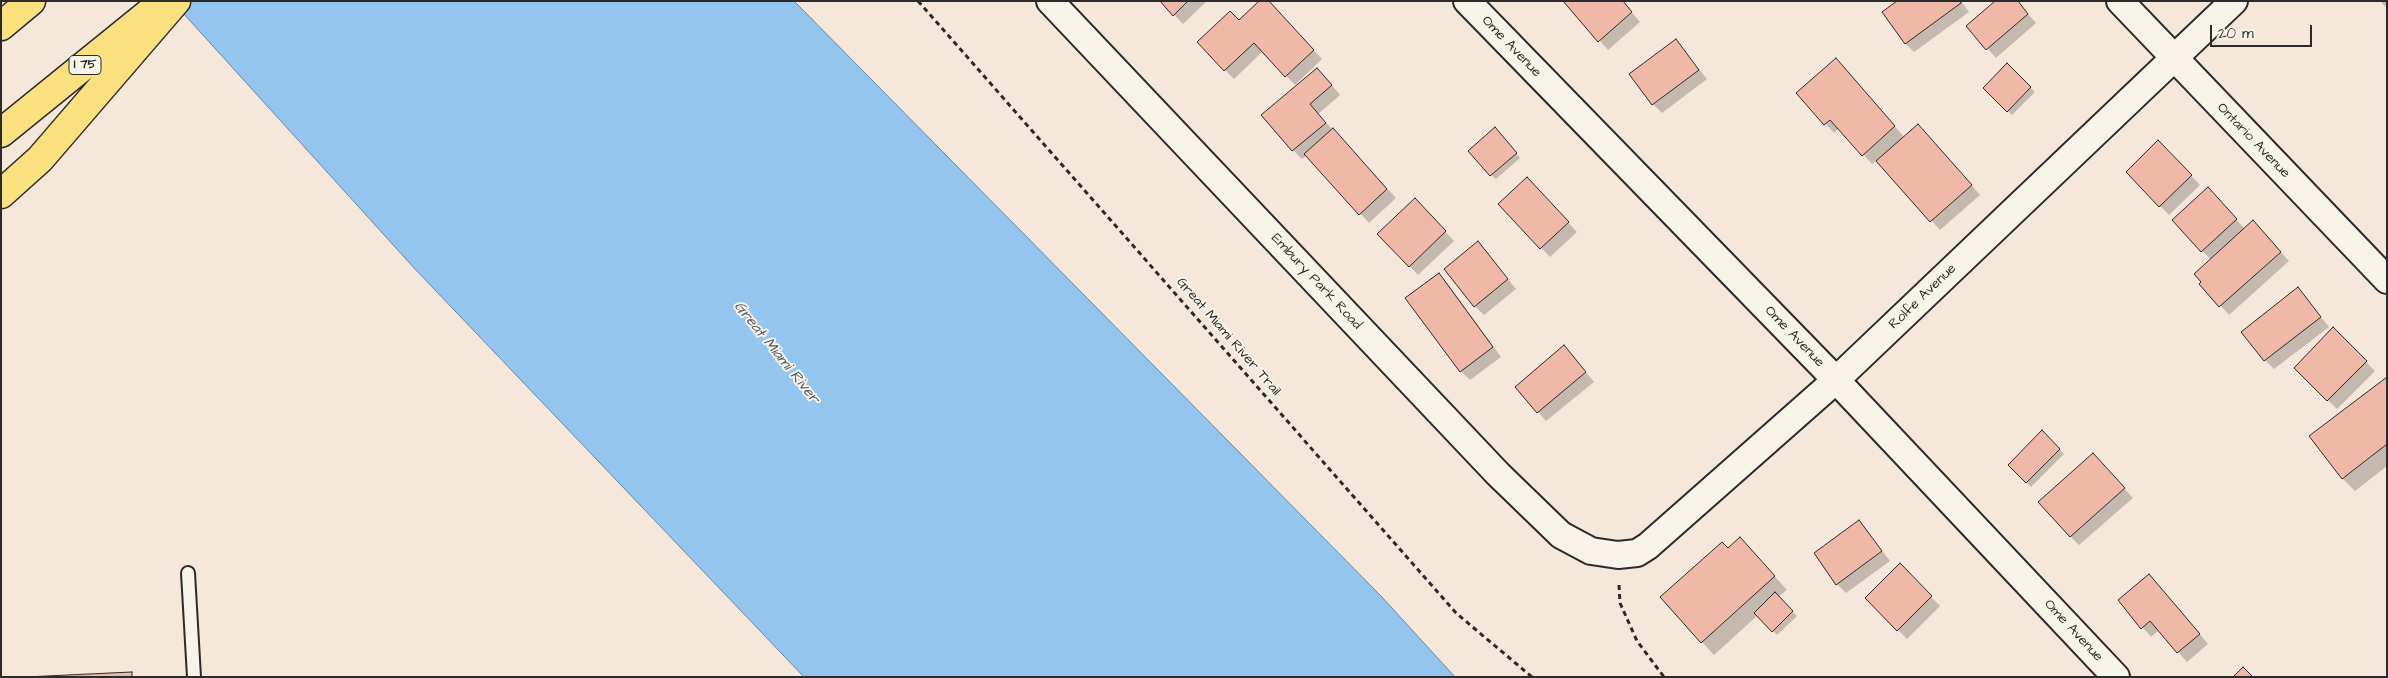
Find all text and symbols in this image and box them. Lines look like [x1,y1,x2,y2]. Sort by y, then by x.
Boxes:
street label: Ome Avenue [1478,13,1544,81]
scale bar [2213,15,2316,47]
text: 20 m [2218,23,2254,44]
road number: I 75 [69,56,101,74]
street label: Ontario Avenue [2213,100,2293,182]
street label: Embury Park Road [1267,230,1365,334]
street label: Rolfe Avenue [1886,261,1960,333]
street label: Great Miami River Trail [1172,275,1284,399]
water label: Great Miami River [729,298,823,408]
street label: Ome Avenue [1761,303,1827,371]
street label: Ome Avenue [2040,596,2106,666]

